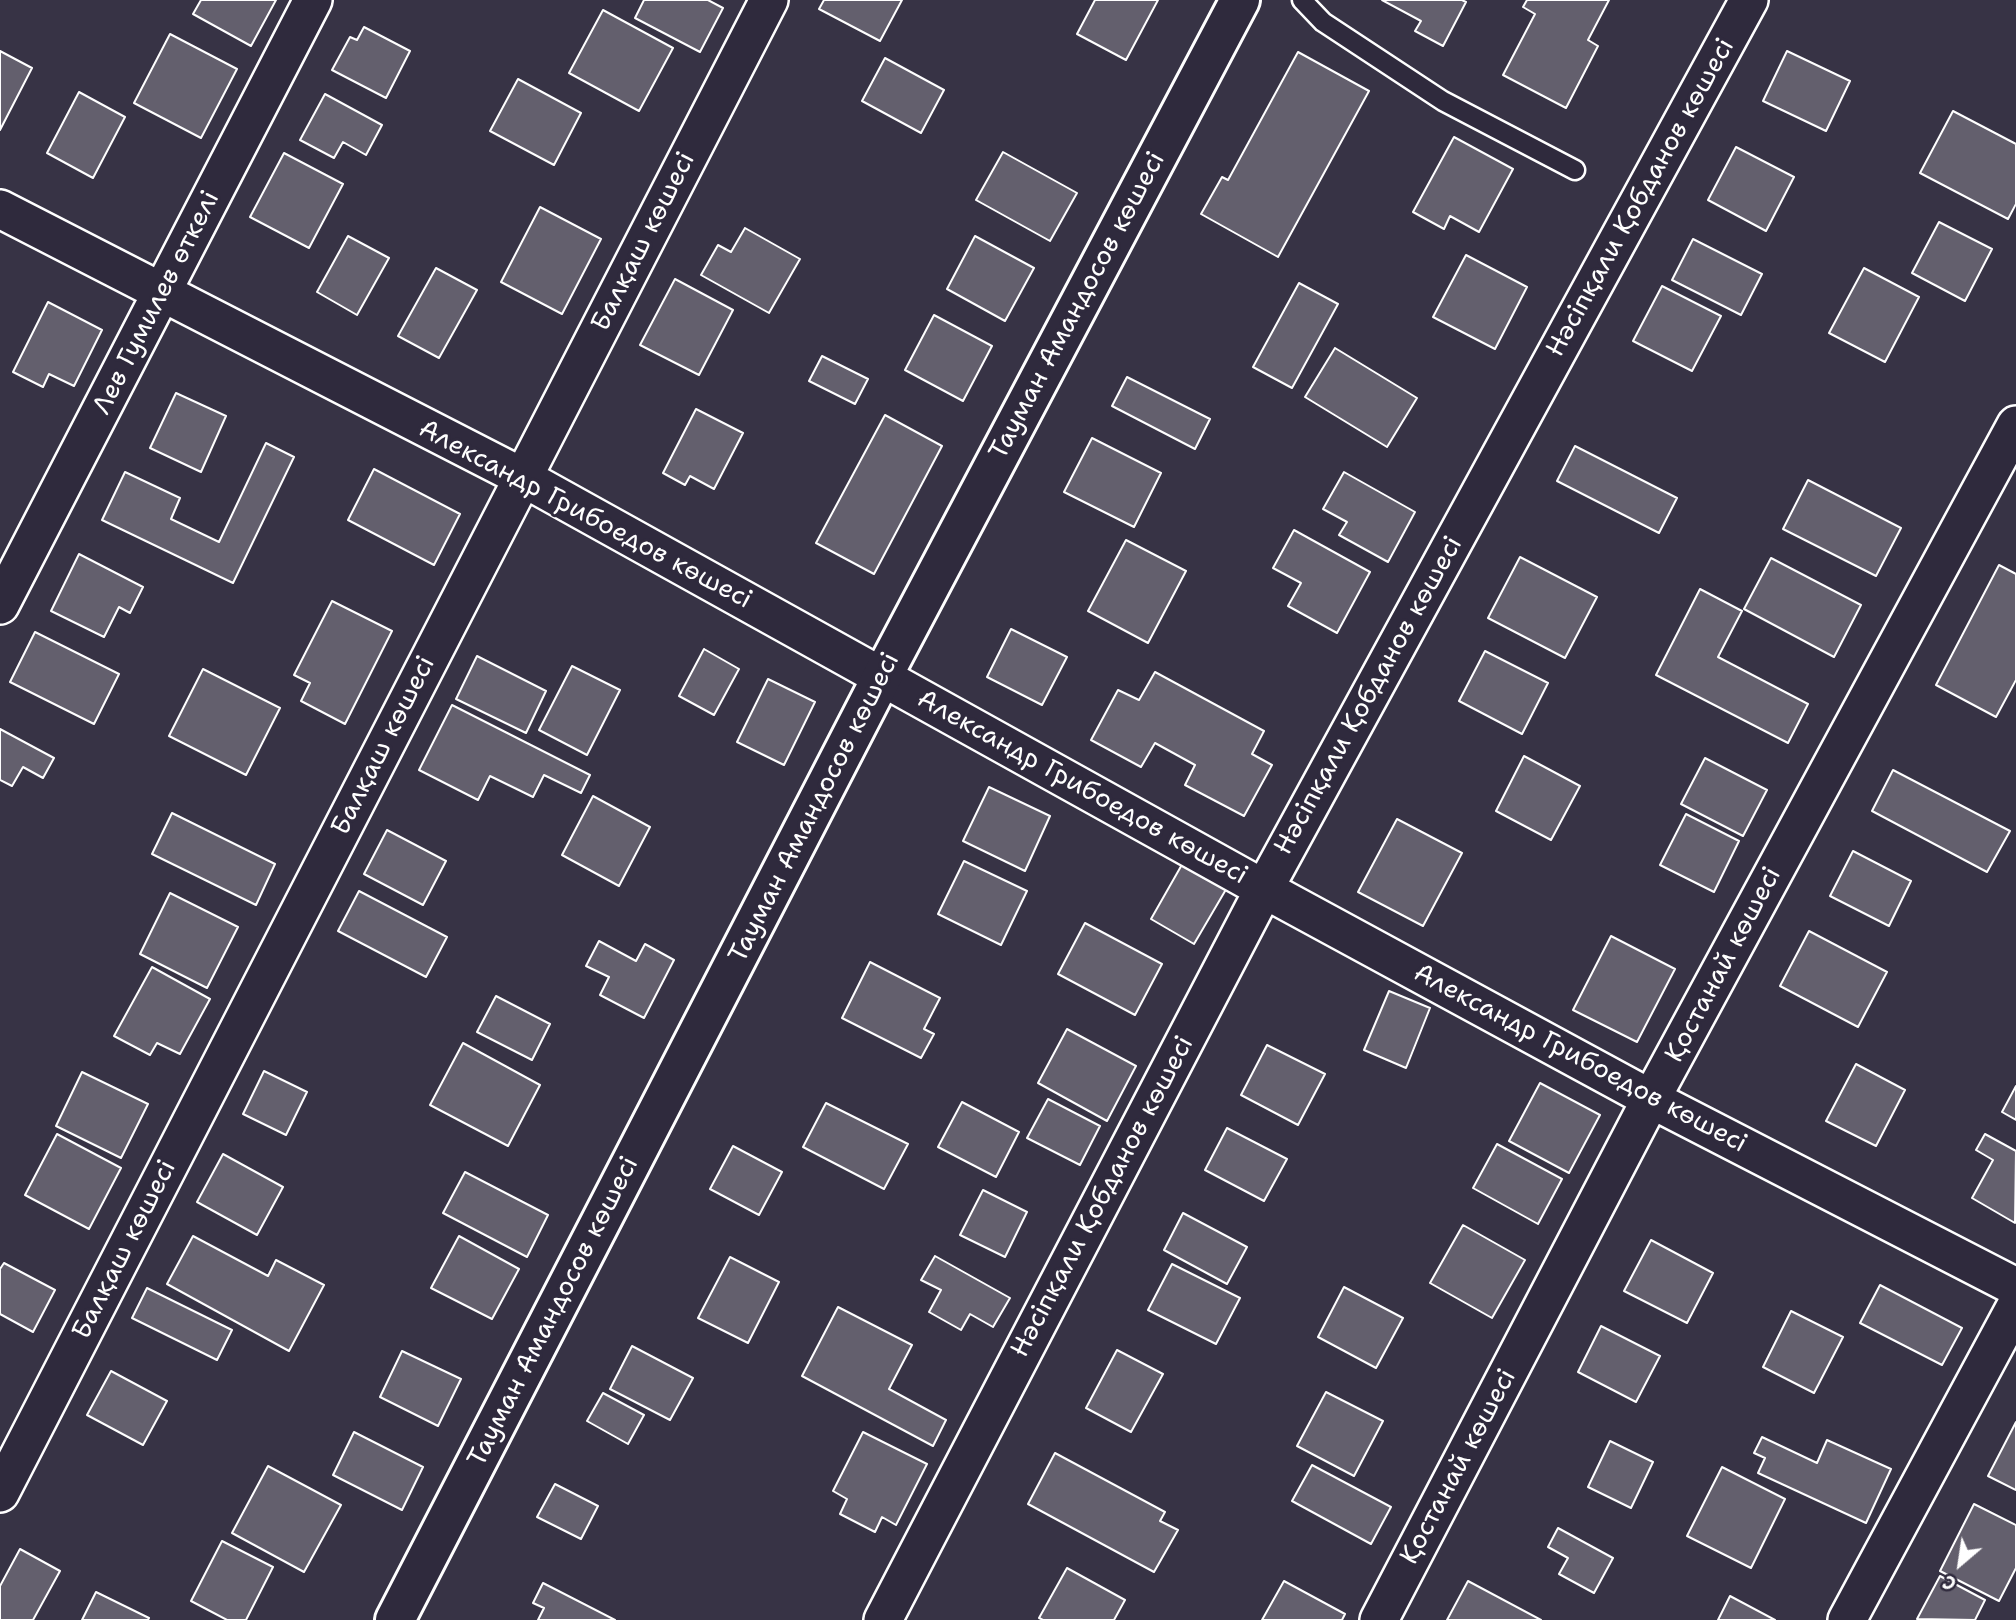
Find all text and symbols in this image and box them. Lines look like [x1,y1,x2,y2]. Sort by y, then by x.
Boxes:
street label: Нәсіпқали Қобданов көшесі [1540,33,1742,363]
street label: Балқаш көшесі [585,147,703,337]
street label: Тауман Амандосов көшесі [984,147,1172,465]
street label: Лев Гумилев өткелі [87,186,227,420]
street label: Александр Грибоедов көшесі [413,414,757,616]
street label: Нәсіпқали Қобданов көшесі [1268,531,1470,861]
street label: Тауман Амандосов көшесі [723,648,907,968]
street label: Балқаш көшесі [325,651,443,841]
street label: Александр Грибоедов көшесі [911,684,1253,892]
street label: Қостанай көшесі [1659,862,1789,1068]
street label: Александр Грибоедов көшесі [1408,958,1752,1160]
street label: Нәсіпқали Қобданов көшесі [1005,1031,1201,1363]
street label: Тауман Амандосов көшесі [462,1152,646,1472]
street label: Балқаш көшесі [66,1155,184,1345]
street label: Қостанай көшесі [1394,1364,1524,1570]
north arrow [1925,1529,1995,1599]
text: С [1938,1569,1961,1597]

